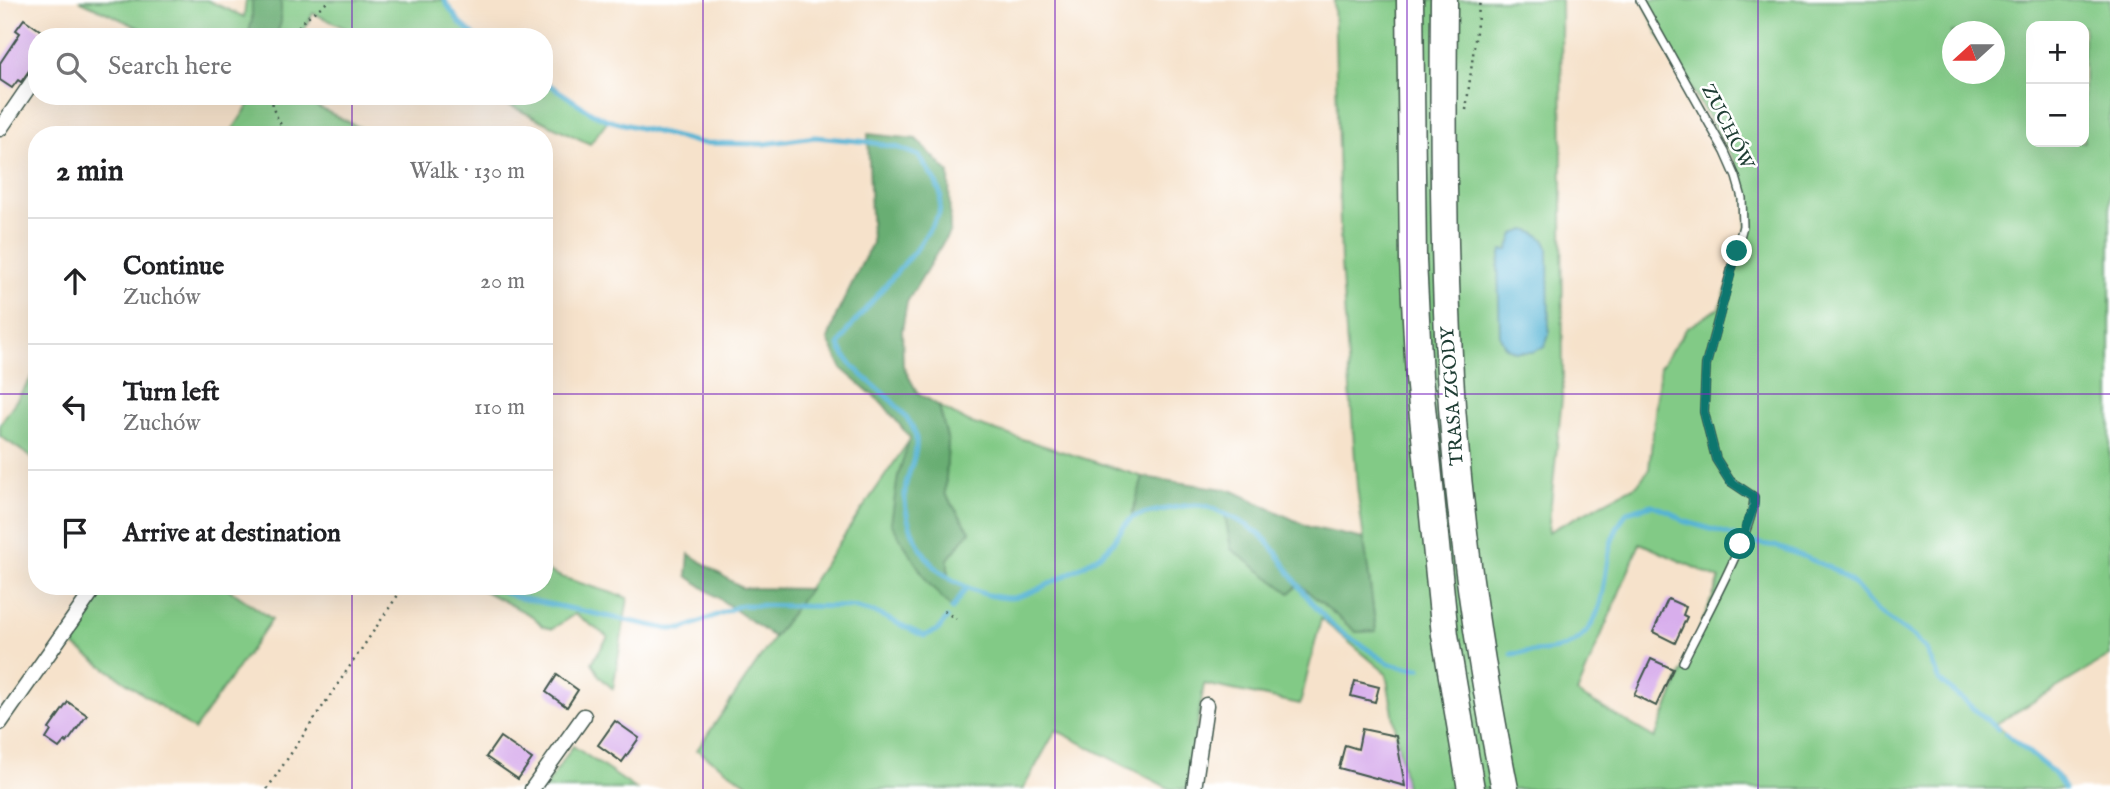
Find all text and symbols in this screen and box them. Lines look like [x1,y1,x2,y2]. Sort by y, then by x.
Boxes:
north arrow [1942,21,2005,84]
map controls [2026,21,2089,147]
button: + [2026,21,2089,84]
search box [28,28,553,105]
icon: search [52,48,90,86]
text: Search here [108,50,232,83]
street label: ZUCHÓW [1695,80,1760,175]
button: − [2026,84,2089,147]
text: 2 min [56,153,124,191]
text: Walk · 130 m [410,157,525,186]
route end [1721,235,1752,266]
text: Continue [123,250,224,283]
icon: ahead [56,262,94,300]
text: 20 m [480,267,525,296]
text: Zuchów [123,283,200,312]
street label: TRASA ZGODY [1436,325,1470,466]
text: Turn left [123,376,220,409]
icon: left [56,388,94,426]
text: 110 m [474,393,525,422]
text: Zuchów [123,409,200,438]
icon: arrive [56,514,94,552]
text: Arrive at destination [123,517,341,550]
route start [1724,528,1755,559]

